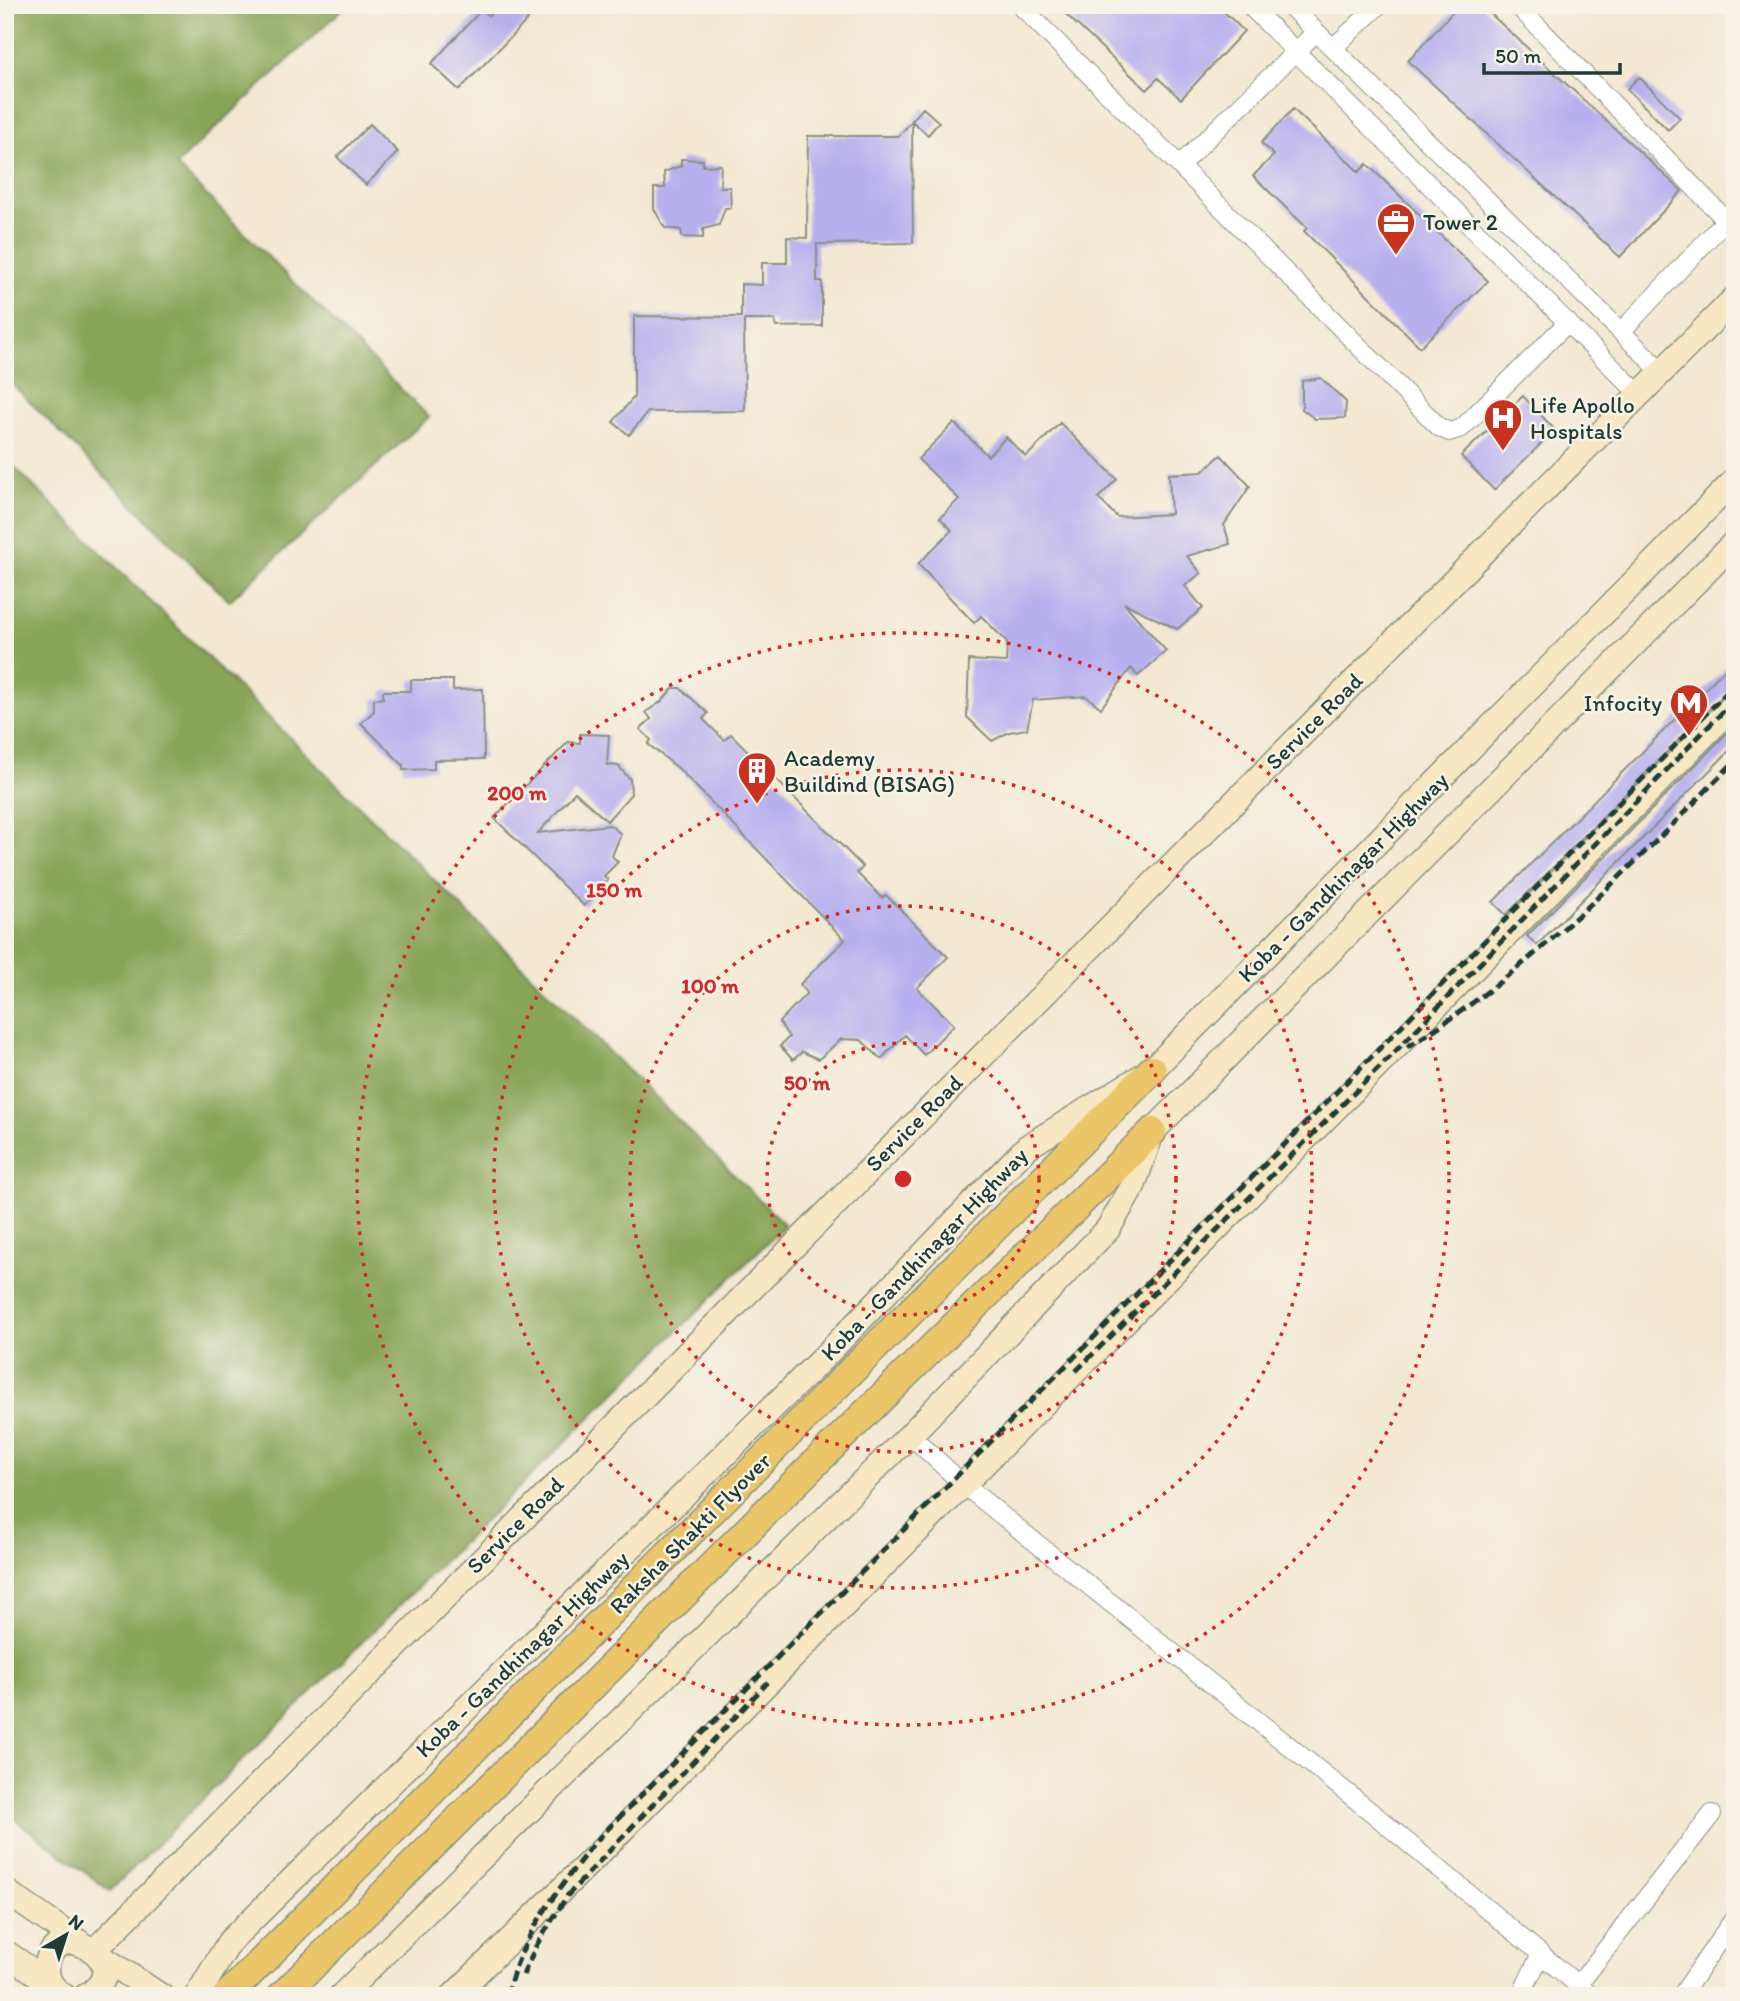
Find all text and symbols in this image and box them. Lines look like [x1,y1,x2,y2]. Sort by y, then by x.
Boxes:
scale bar [1484,32,1621,76]
text: 50 m [1495,43,1542,68]
office icon: Tower 2 [1375,201,1417,256]
place label: Tower 2 [1423,208,1498,236]
place label: Life Apollo Hospitals [1530,391,1635,445]
hospital icon: Life Apollo Hospitals [1482,397,1524,452]
street label: Service Road [1259,666,1369,776]
metro station icon: Infocity [1668,682,1710,737]
place label: Infocity [1584,689,1662,717]
place label: Academy Buildind (BISAG) [784,744,955,798]
building icon: Academy Buildind (BISAG) [736,750,778,805]
street label: Koba - Gandhinagar Highway [1232,766,1454,988]
text: 200 m [487,780,547,805]
text: 150 m [586,877,642,902]
text: 100 m [681,973,739,998]
street label: Service Road [859,1068,969,1178]
text: 50 m [784,1070,831,1095]
street label: Koba - Gandhinagar Highway [815,1141,1033,1367]
centre of rings [891,1167,915,1191]
street label: Raksha Shakti Flyover [603,1446,777,1620]
street label: Service Road [460,1470,570,1580]
street label: Koba - Gandhinagar Highway [409,1545,635,1763]
north arrow [32,1899,102,1969]
text: N [64,1909,89,1935]

